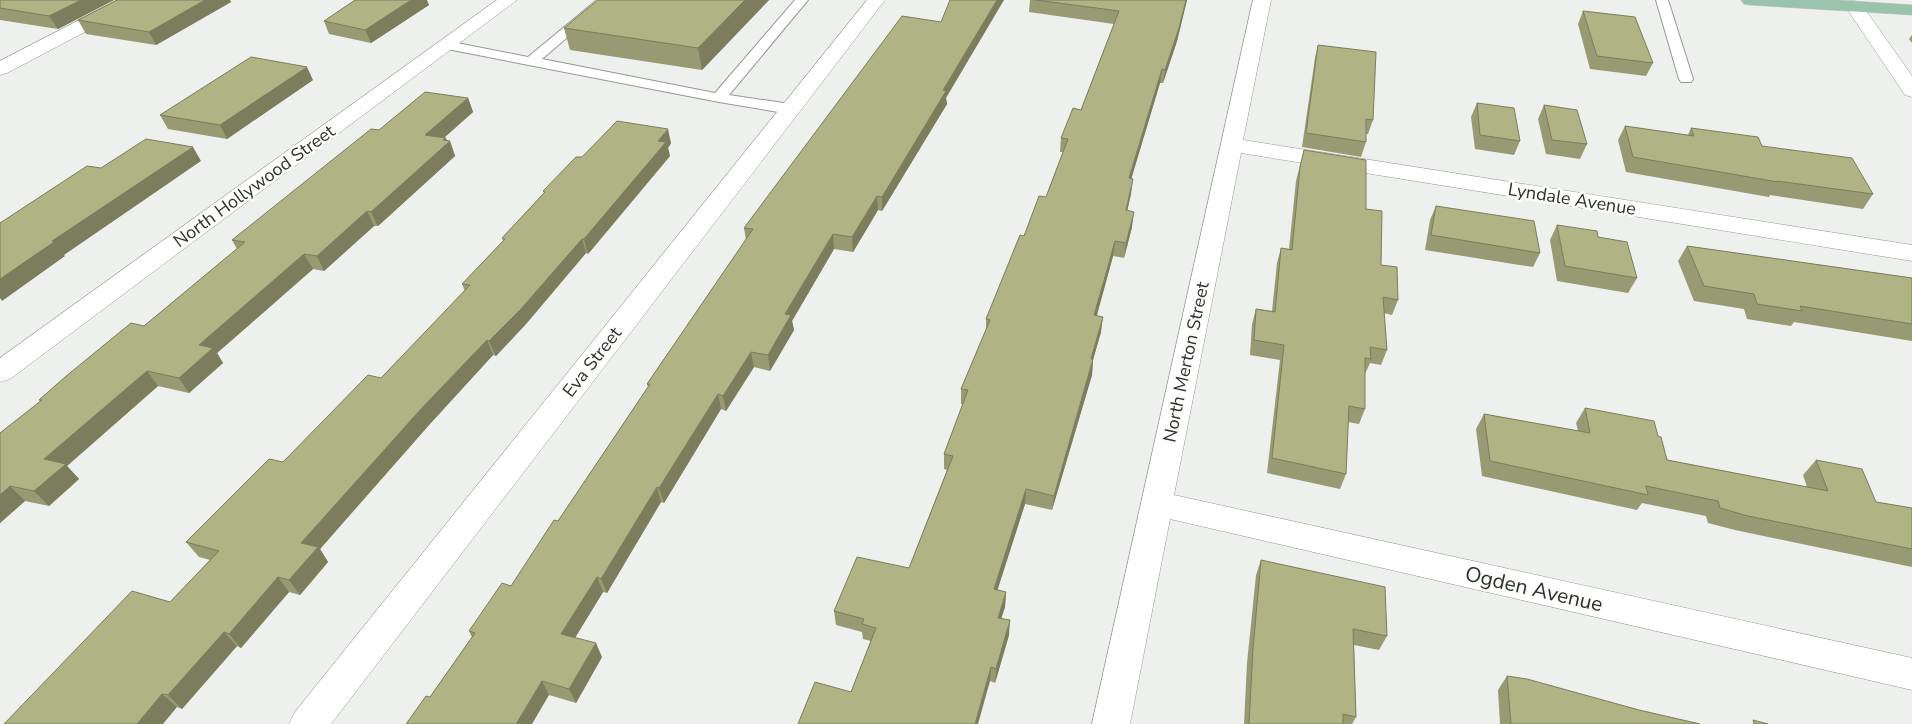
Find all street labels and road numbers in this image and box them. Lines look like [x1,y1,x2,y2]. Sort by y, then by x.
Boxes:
street label: North Hollywood Street [168,119,340,253]
street label: Lyndale Avenue [1506,177,1638,221]
street label: North Merton Street [1157,279,1215,444]
street label: Eva Street [557,321,627,402]
street label: Ogden Avenue [1462,560,1606,618]

